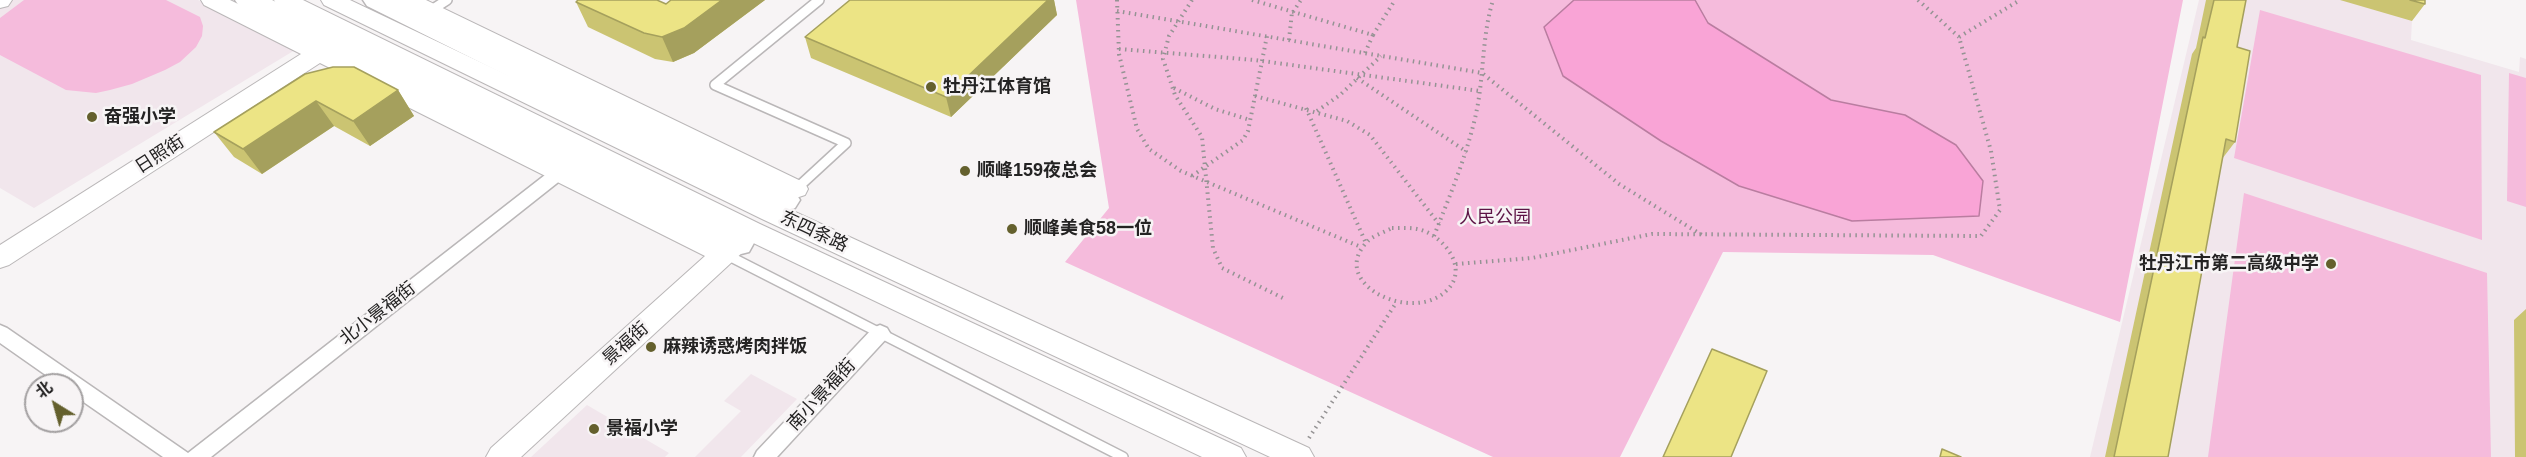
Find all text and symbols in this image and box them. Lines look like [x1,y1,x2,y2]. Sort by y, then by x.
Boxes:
place label: 牡丹江体育馆 [943,76,1051,98]
marker: 牡丹江体育馆 [924,80,938,94]
place label: 奋强小学 [104,106,176,128]
marker: 奋强小学 [85,110,99,124]
street label: 日照街 [131,131,189,179]
place label: 顺峰159夜总会 [977,160,1097,182]
marker: 顺峰159夜总会 [958,164,972,178]
street label: 东四条路 [777,207,851,257]
park label: 人民公园 [1459,207,1531,229]
place label: 顺峰美食58一位 [1024,218,1152,240]
marker: 顺峰美食58一位 [1005,222,1019,236]
place label: 牡丹江市第二高级中学 [2139,253,2319,275]
marker: 牡丹江市第二高级中学 [2324,257,2338,271]
street label: 北小景福街 [336,278,420,350]
street label: 景福街 [599,318,653,370]
place label: 麻辣诱惑烤肉拌饭 [663,336,807,358]
marker: 麻辣诱惑烤肉拌饭 [644,340,658,354]
street label: 南小景福街 [783,355,861,435]
north arrow [24,373,84,433]
text: 北 [33,378,56,401]
place label: 景福小学 [606,418,678,440]
marker: 景福小学 [587,422,601,436]

